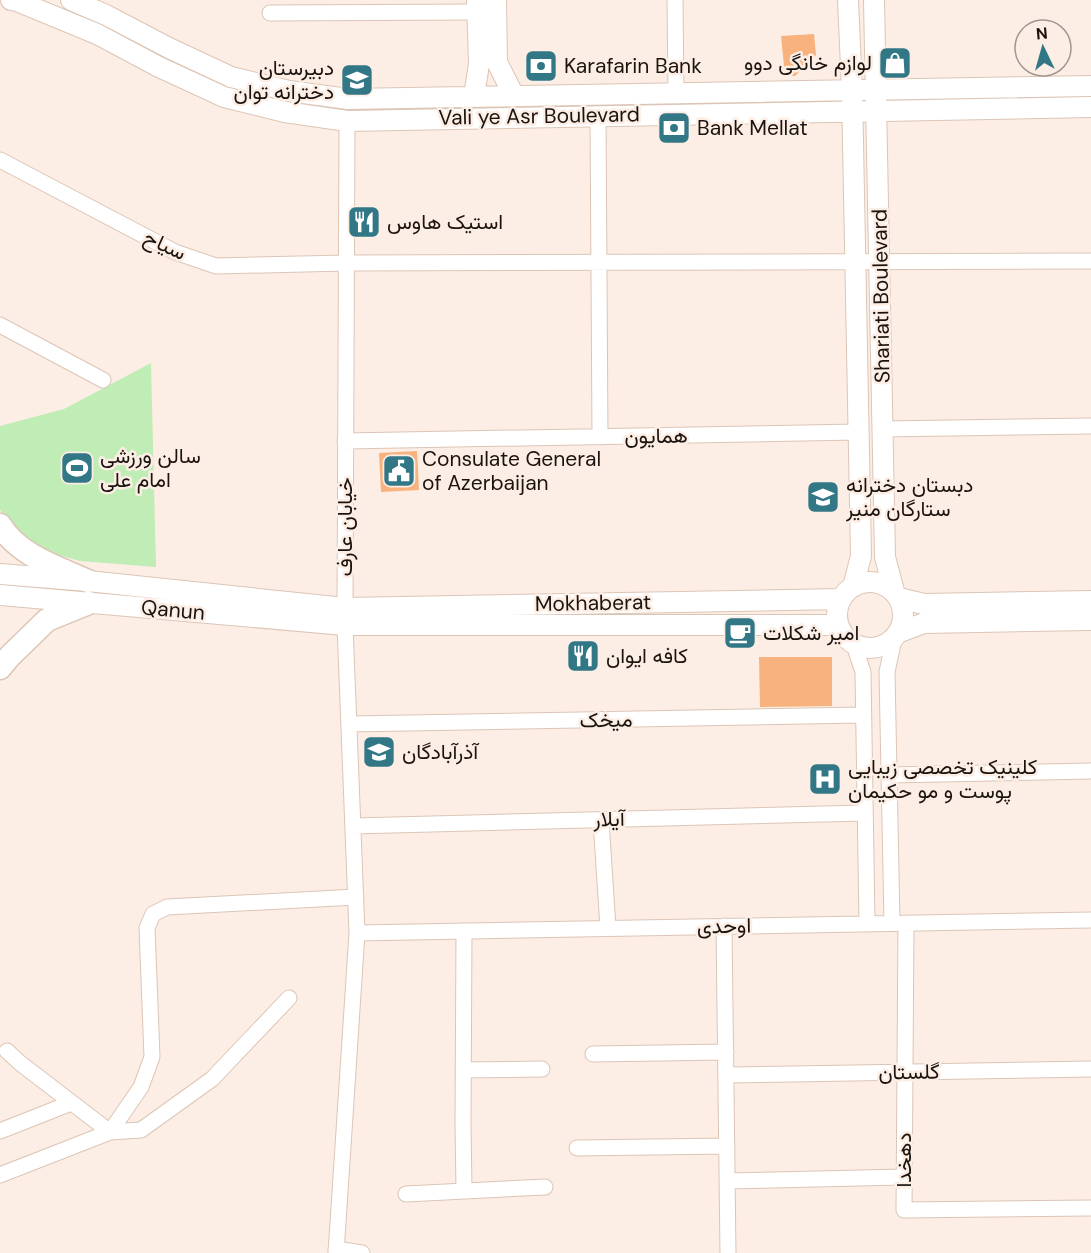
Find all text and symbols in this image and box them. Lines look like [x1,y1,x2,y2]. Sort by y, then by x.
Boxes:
north arrow [1013,18,1073,78]
text: N [1035,23,1048,45]
shop icon: لوازم خانگی دوو [877,45,913,81]
bank icon: Karafarin Bank [523,48,559,84]
place label: لوازم خانگی دوو [744,49,872,77]
place label: Karafarin Bank [564,52,702,80]
place label: دبیرستان دخترانه توان [233,54,334,106]
school or university icon: دبیرستان دخترانه توان [339,62,375,98]
street label: Vali ye Asr Boulevard [438,100,640,132]
bank icon: Bank Mellat [656,110,692,146]
place label: Bank Mellat [697,114,808,142]
restaurant icon: استیک هاوس [346,204,382,240]
place label: استیک هاوس [387,208,503,236]
street label: Shariati Boulevard [865,209,897,383]
street label: سیاح [139,223,191,267]
street label: همایون [624,421,688,451]
place label: سالن ورزشی امام علی [100,442,201,494]
place label: Consulate General of Azerbaijan [422,445,601,497]
sports icon: سالن ورزشی امام علی [59,450,95,486]
public building icon: Consulate General of Azerbaijan [381,453,417,489]
place label: دبستان دخترانه ستارگان منیر [845,471,973,523]
street label: خیابان عارف [331,477,359,577]
school or university icon: دبستان دخترانه ستارگان منیر [805,479,841,515]
street label: Mokhaberat [535,588,651,618]
street label: Qanun [140,593,206,627]
cafe icon: امیر شکلات [722,615,758,651]
place label: امیر شکلات [763,619,859,647]
restaurant icon: کافه ایوان [565,638,601,674]
place label: کافه ایوان [606,642,688,670]
street label: میخک [579,706,633,734]
school or university icon: آذرآبادگان [361,734,397,770]
place label: آذرآبادگان [402,738,480,766]
place label: کلینیک تخصصی زیبایی پوست و مو حکیمان [848,753,1037,805]
hospital icon: کلینیک تخصصی زیبایی پوست و مو حکیمان [807,761,843,797]
street label: آیلار [592,805,627,833]
street label: اوحدی [697,912,751,940]
street label: گلستان [878,1057,940,1087]
street label: دهخدا [890,1133,918,1188]

